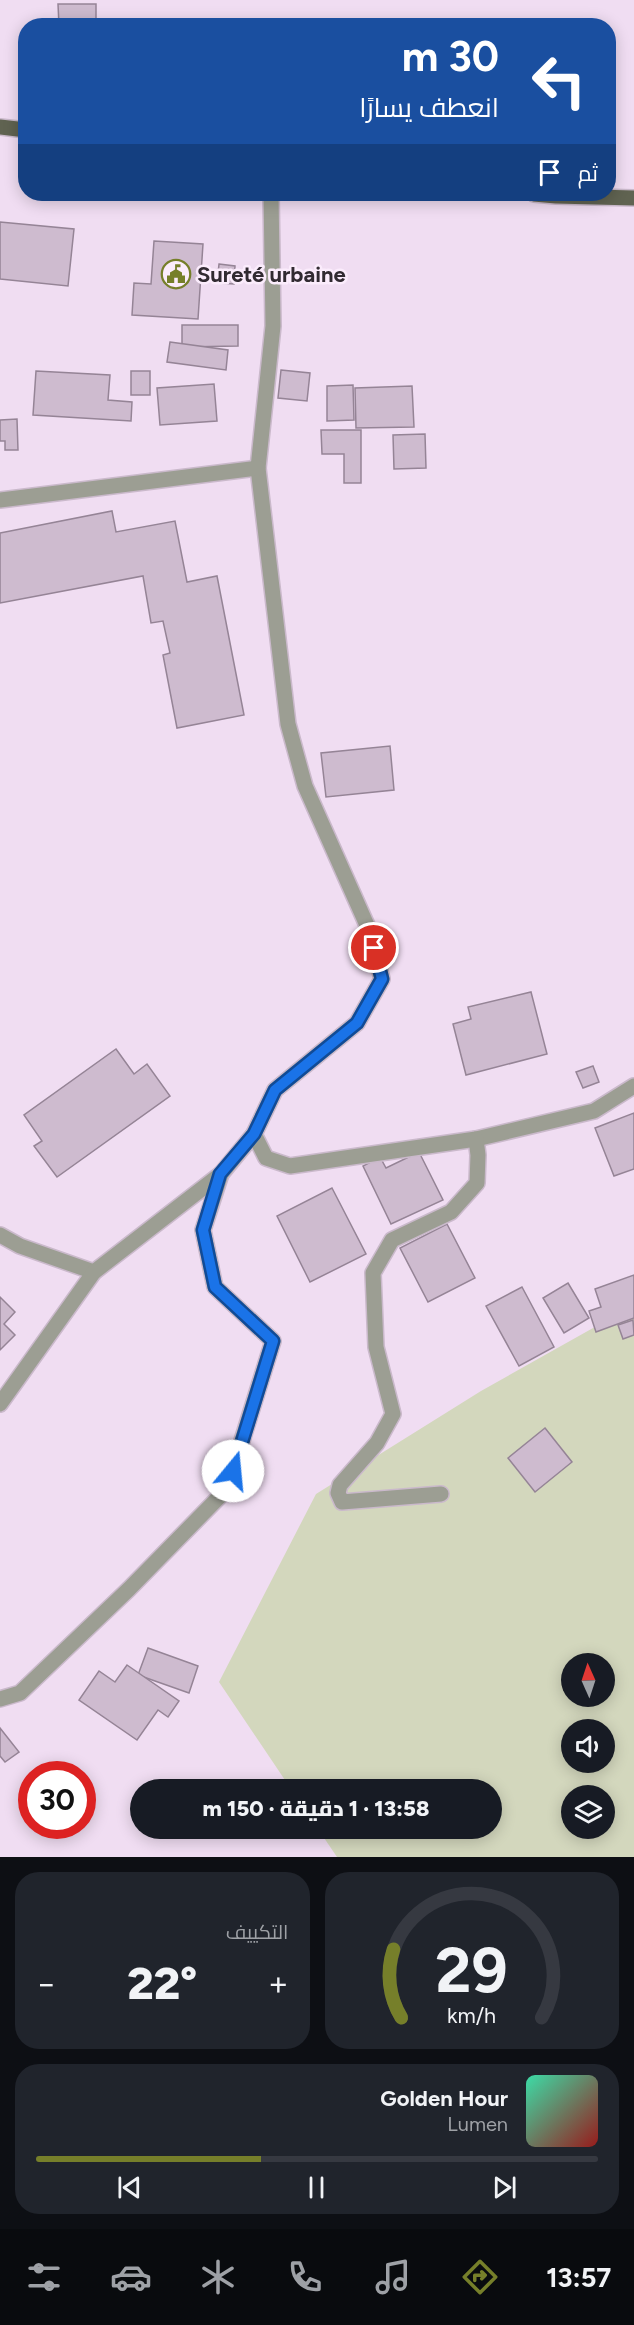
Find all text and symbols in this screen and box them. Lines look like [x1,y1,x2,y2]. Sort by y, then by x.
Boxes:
text: 30 m [402,31,499,82]
icon: left [520,42,598,120]
text: انعطف يسارًا [359,91,499,124]
icon: arrive [533,156,566,189]
text: ثم [578,160,598,187]
public building icon: Sureté urbaine [160,258,192,290]
place label: Sureté urbaine [197,261,346,288]
pin [348,922,399,973]
icon: arrive [357,931,390,964]
position arrow [201,1439,265,1503]
north arrow [561,1653,615,1707]
map controls [561,1653,615,1839]
button: sound [561,1719,615,1773]
speed limit sign: 30 [18,1761,96,1839]
button: layers [561,1785,615,1839]
text: 13:58 · 1 دقيقة · 150 m [203,1795,429,1822]
text: التكييف [226,1920,289,1944]
text: 29 [436,1933,508,2008]
text: 22° [127,1956,197,2010]
text: − [36,1964,57,2003]
text: + [268,1964,289,2003]
text: km/h [447,2003,496,2028]
text: Golden Hour [380,2085,508,2112]
text: Lumen [447,2112,508,2136]
icon: previous [113,2171,146,2204]
icon: pause [300,2171,333,2204]
icon: next [488,2171,521,2204]
icon: filters [23,2256,65,2298]
icon: car [110,2256,152,2298]
icon: climate [197,2256,239,2298]
icon: phone [284,2256,326,2298]
icon: music [372,2256,414,2298]
icon: directions [459,2256,501,2298]
text: 13:57 [546,2261,611,2294]

